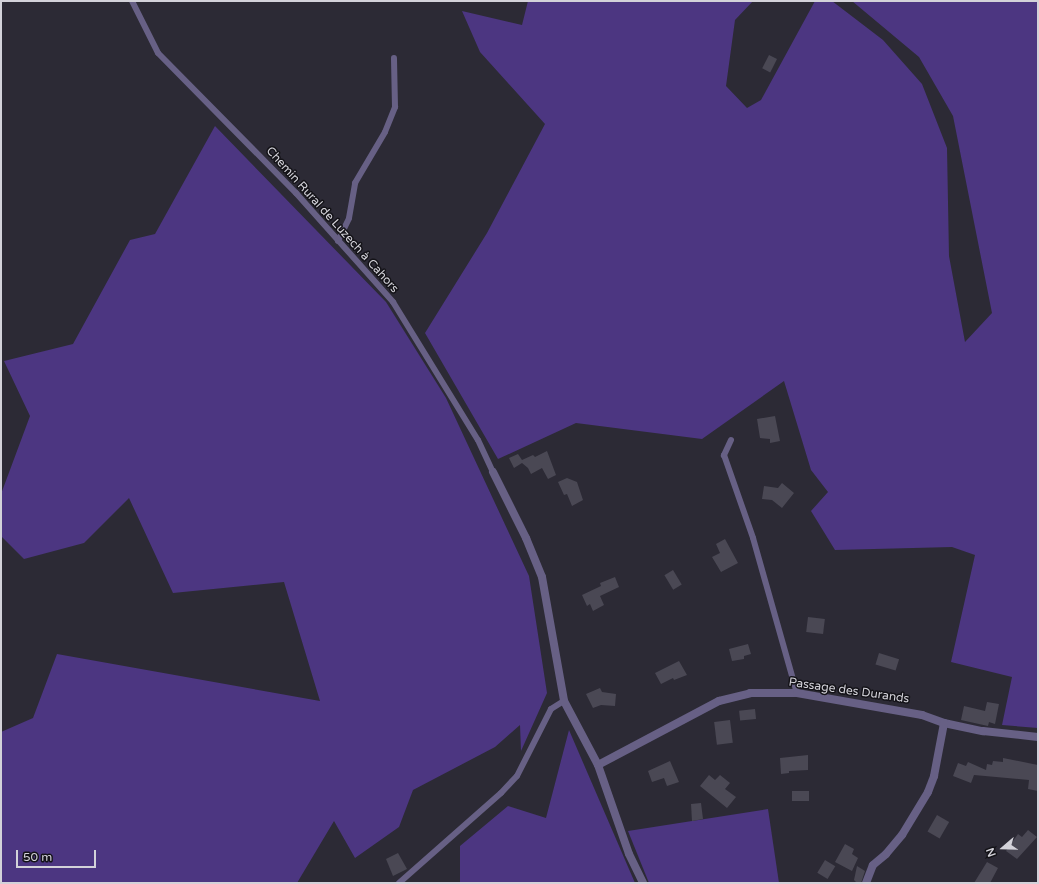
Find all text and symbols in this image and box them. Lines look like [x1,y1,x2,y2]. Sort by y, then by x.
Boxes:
street label: Chemin Rural de Luzech à Cahors [263,144,401,296]
street label: Passage des Durands [788,675,910,707]
north arrow [983,828,1023,868]
scale bar [18,842,98,868]
text: N [984,846,999,859]
text: 50 m [23,850,52,864]

